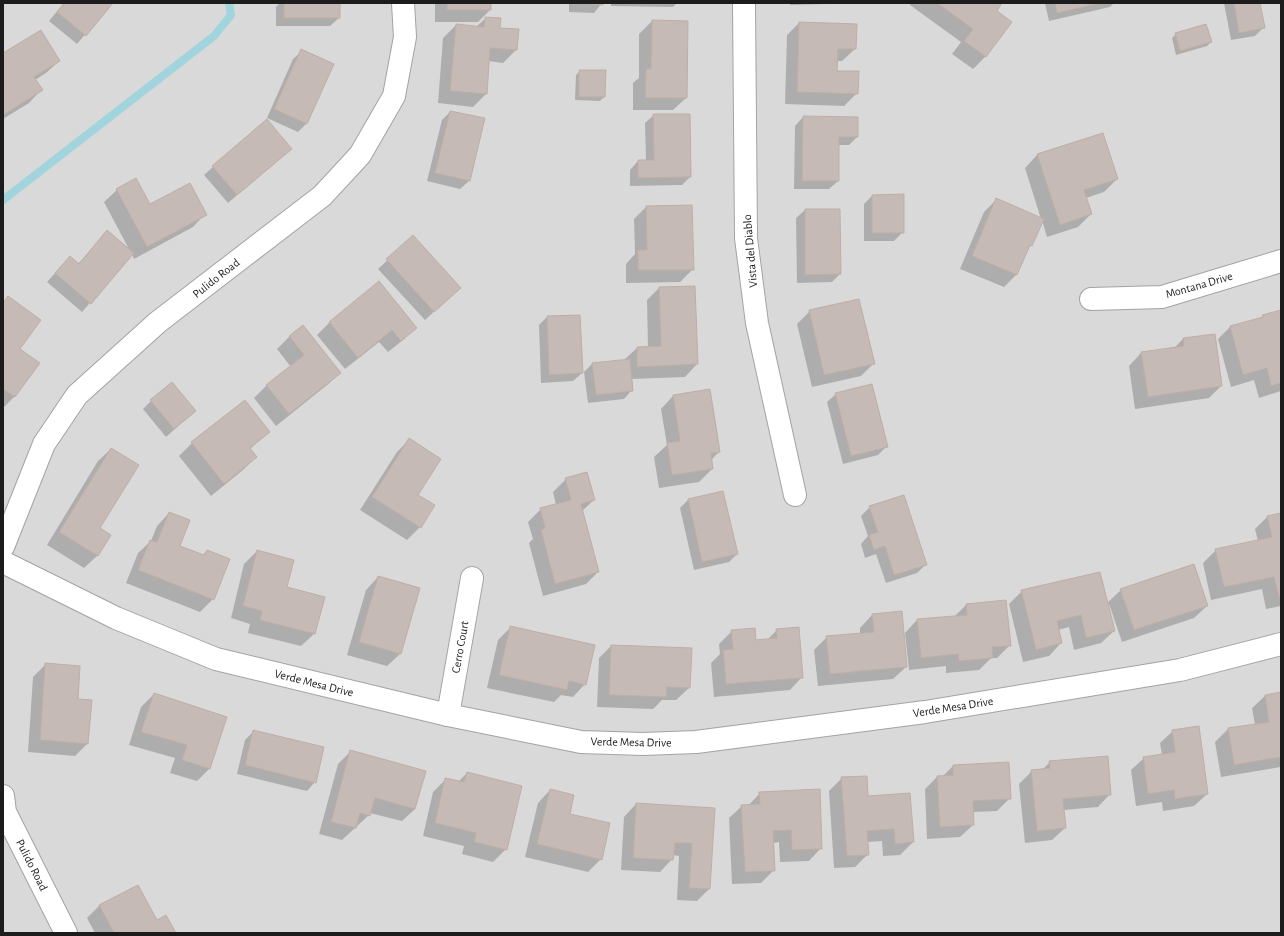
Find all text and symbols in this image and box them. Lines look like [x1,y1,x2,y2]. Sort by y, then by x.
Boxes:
street label: Vista del Diablo [741,214,759,288]
street label: Pulido Road [190,256,242,300]
street label: Montana Drive [1164,270,1234,300]
street label: Cerro Court [450,620,471,674]
street label: Verde Mesa Drive [273,667,355,699]
street label: Verde Mesa Drive [912,695,994,719]
street label: Verde Mesa Drive [590,735,672,749]
street label: Pulido Road [14,837,50,893]

